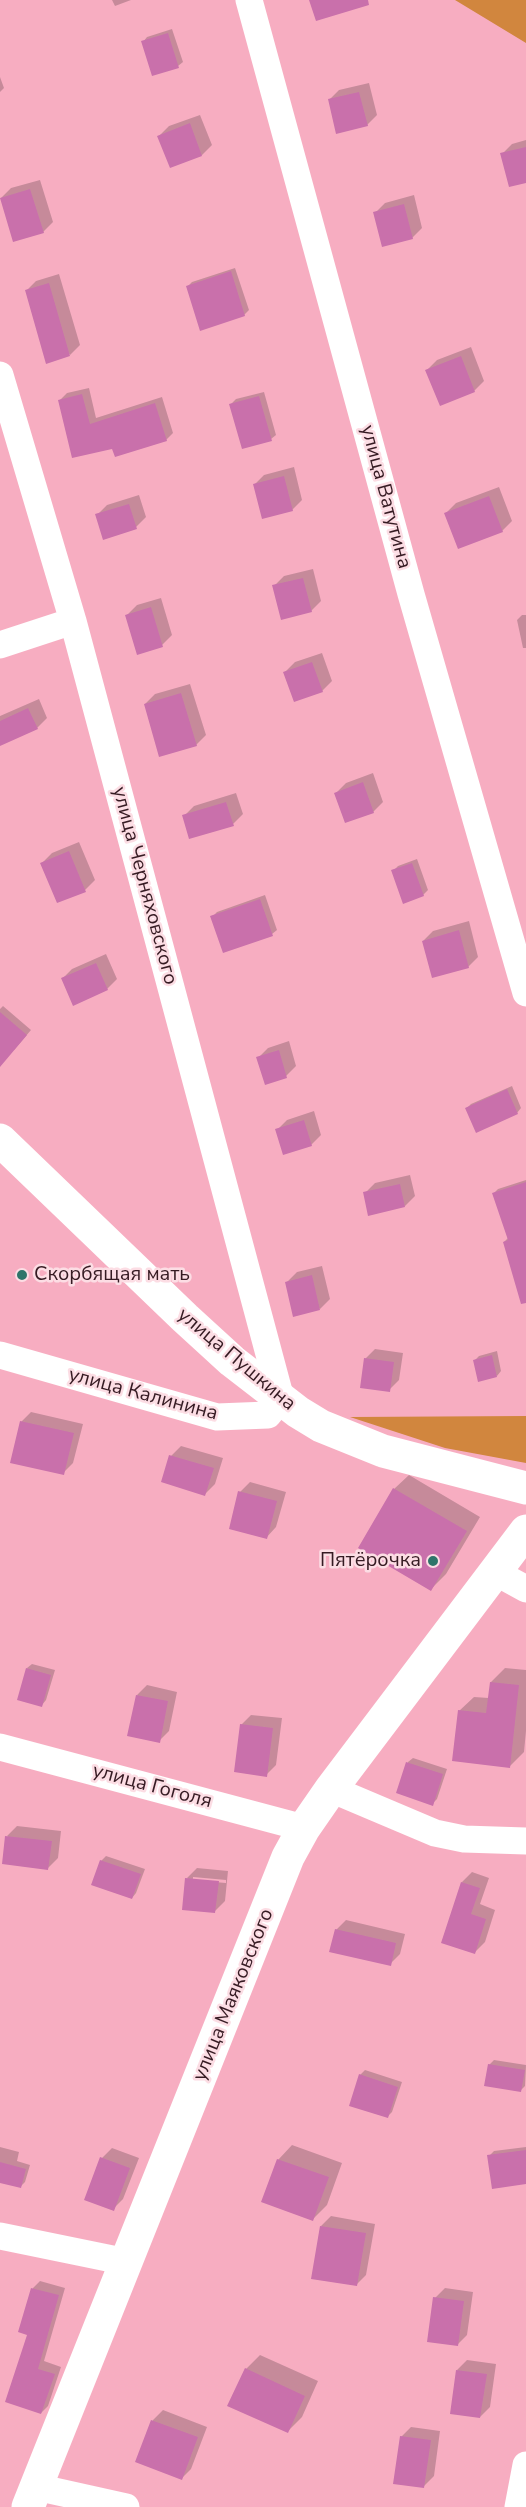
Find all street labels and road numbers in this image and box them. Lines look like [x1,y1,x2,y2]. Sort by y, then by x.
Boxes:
street label: улица Ватутина [354,423,416,571]
street label: улица Черняховского [106,784,182,988]
street label: улица Пушкина [172,1303,300,1417]
street label: улица Калинина [66,1364,220,1426]
street label: улица Гоголя [90,1760,214,1814]
street label: улица Маяковского [188,1905,280,2085]

